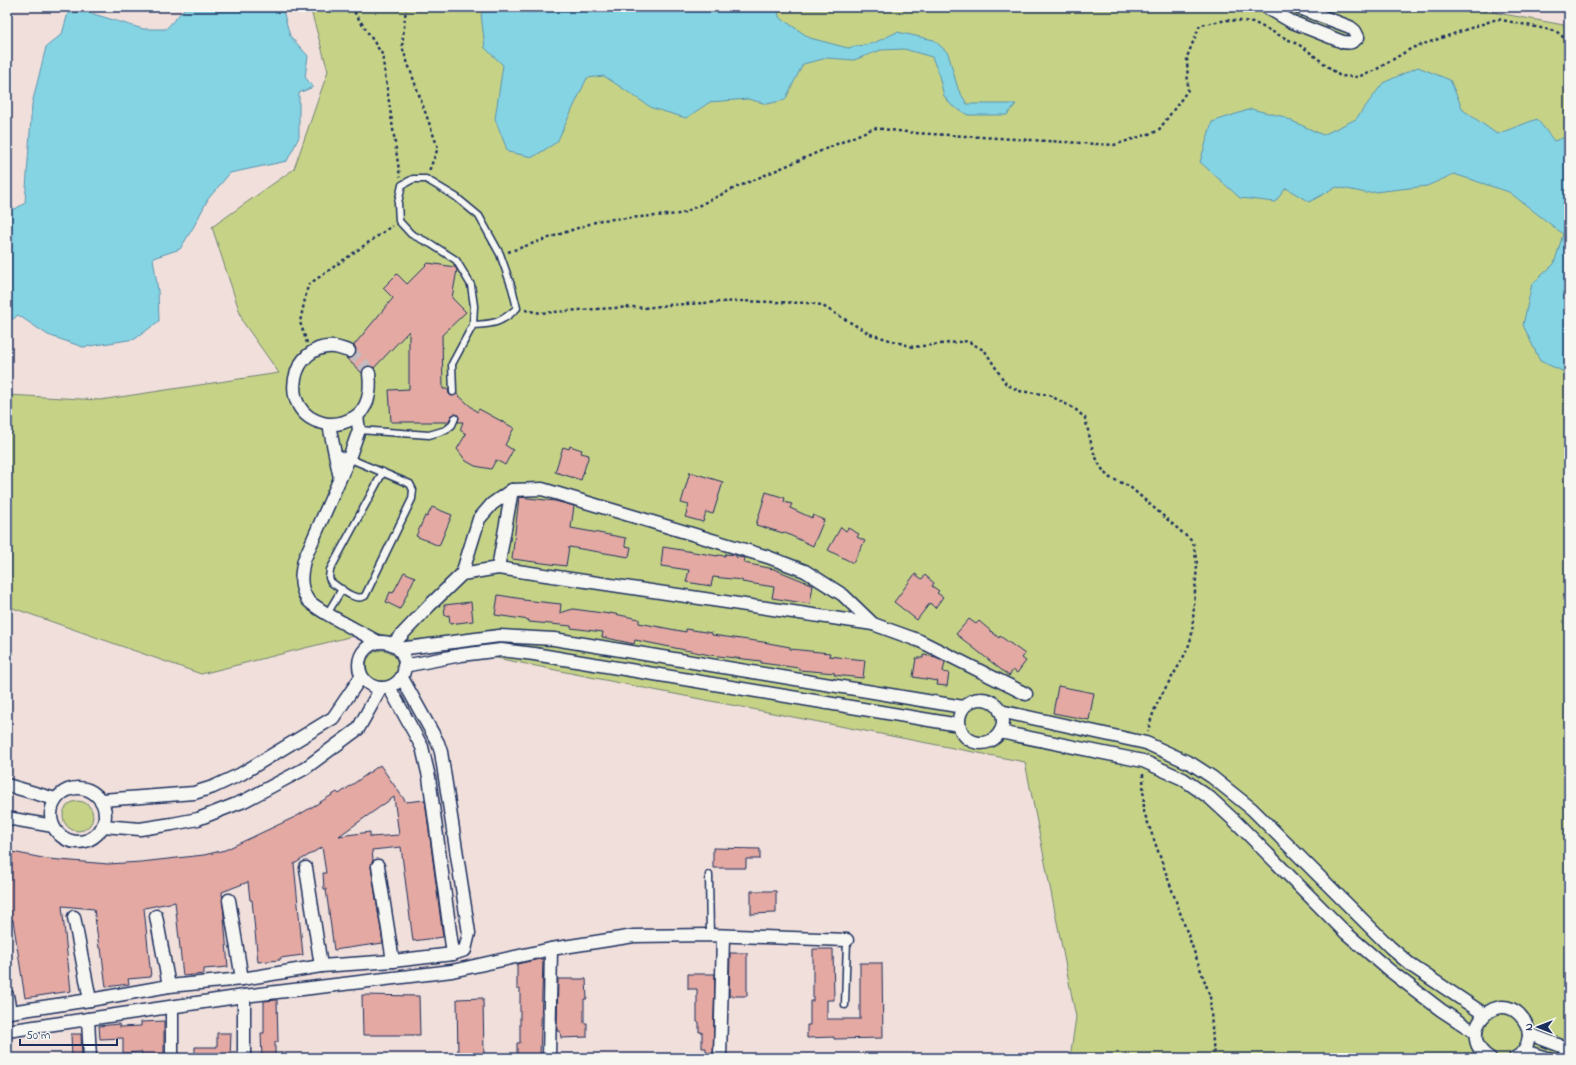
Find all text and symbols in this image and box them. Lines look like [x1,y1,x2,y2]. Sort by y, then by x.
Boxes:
north arrow [1518,1007,1558,1047]
scale bar [20,1021,117,1047]
text: N [1521,1023,1537,1031]
text: 50 m [26,1027,50,1045]

